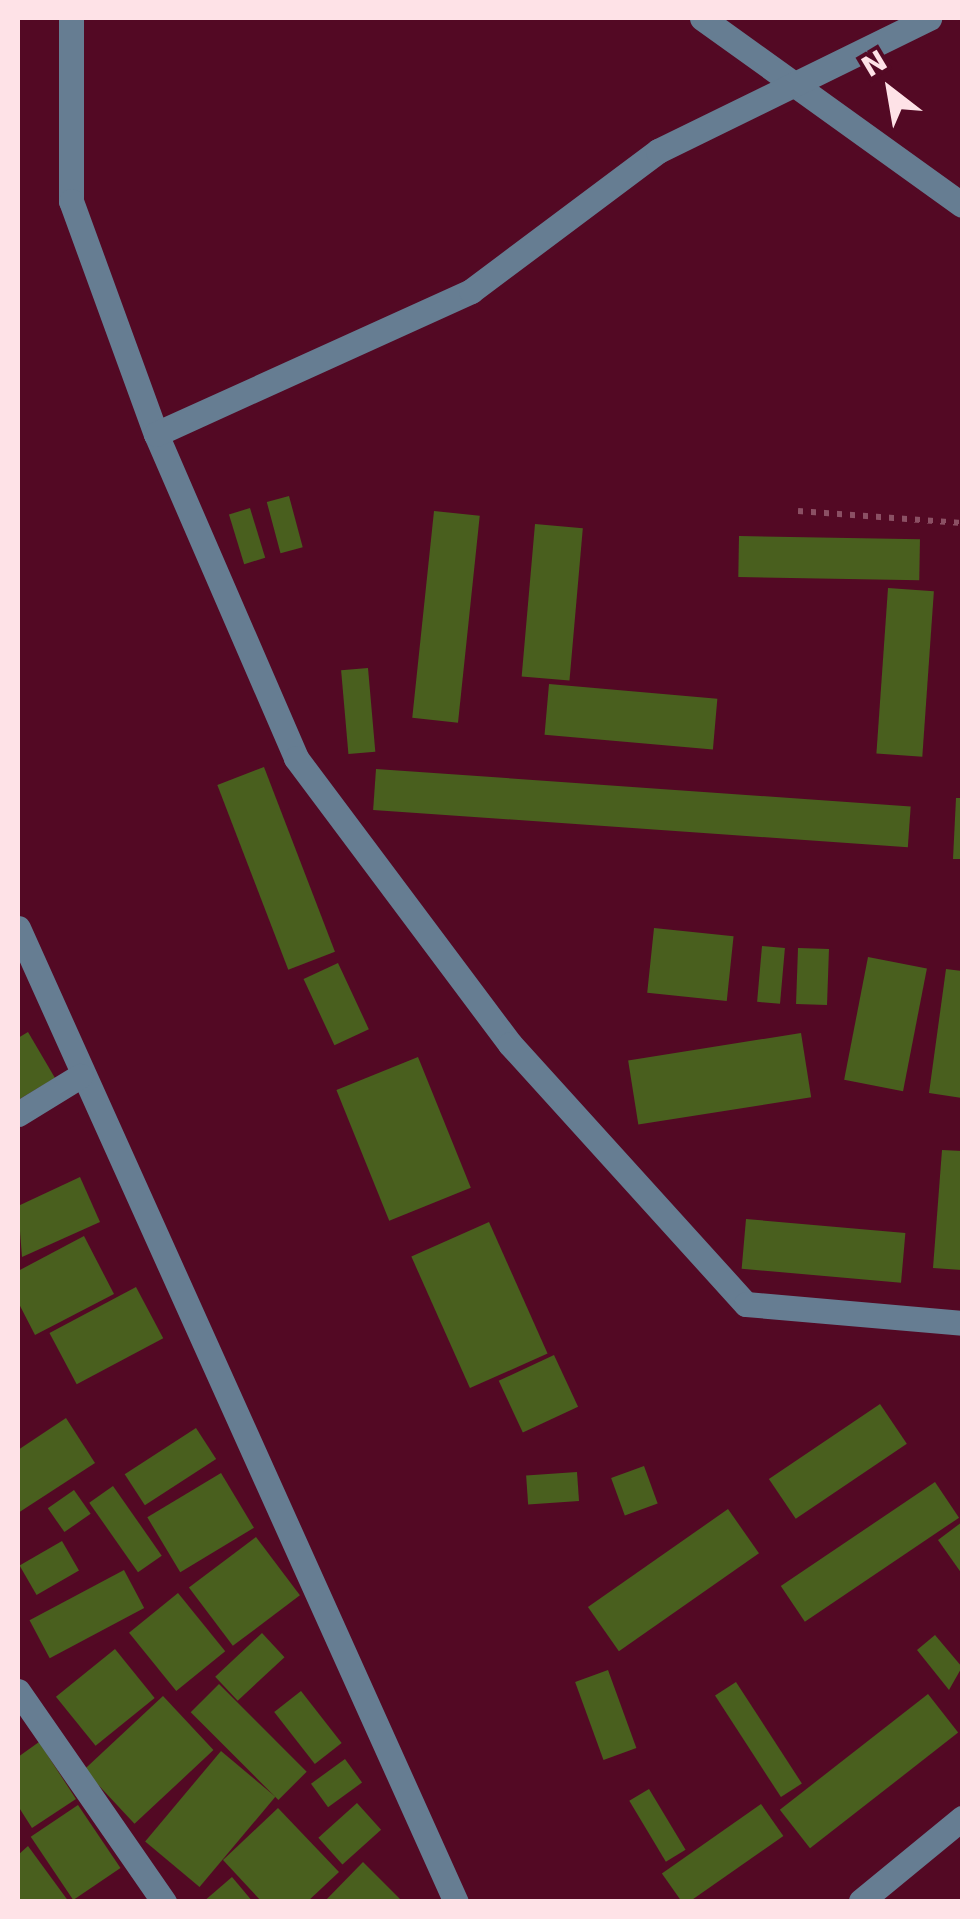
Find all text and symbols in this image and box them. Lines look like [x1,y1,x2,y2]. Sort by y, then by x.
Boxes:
north arrow [840,40,940,140]
text: N [856,44,893,84]

